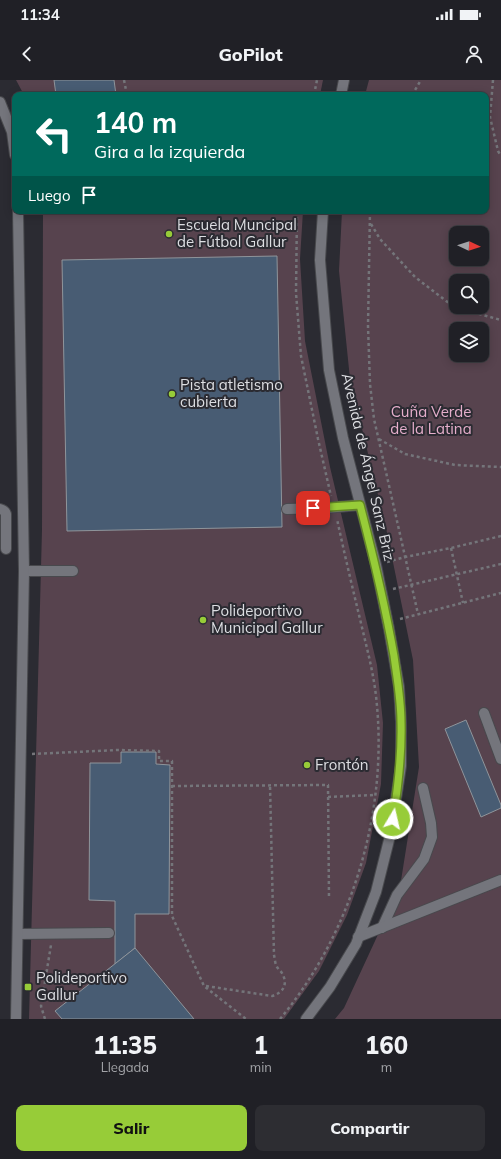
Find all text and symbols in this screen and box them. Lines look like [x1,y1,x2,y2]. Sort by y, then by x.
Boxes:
text: 11:34 [20,5,60,24]
icon: back [16,43,38,65]
text: GoPilot [218,43,283,66]
icon: person [463,43,485,65]
text: 140 m [94,105,177,140]
icon: left [28,108,80,160]
text: Gira a la izquierda [94,140,245,163]
icon: arrive [78,184,100,206]
text: Luego [28,186,70,205]
place label: Escuela Muncipal de Fútbol Gallur [177,215,297,251]
north arrow [449,226,489,266]
map controls [449,226,489,362]
marker: Escuela Muncipal de Fútbol Gallur [164,229,174,239]
button: search [449,274,489,314]
button: layers [449,322,489,362]
street label: Avenida de Ángel Sanz Briz [338,371,399,563]
place label: Pista atletismo cubierta [180,375,283,411]
marker: Pista atletismo cubierta [167,389,177,399]
park label: Cuña Verde de la Latina [390,402,472,438]
pin [296,491,330,525]
icon: arrive [302,497,324,519]
place label: Polideportivo Municipal Gallur [211,601,323,637]
marker: Polideportivo Municipal Gallur [198,615,208,625]
place label: Frontón [315,755,369,774]
marker: Frontón [302,760,312,770]
position arrow [372,798,414,840]
place label: Polideportivo Gallur [36,968,127,1004]
marker: Polideportivo Gallur [23,982,33,992]
text: 11:35 [93,1030,157,1060]
text: 1 [254,1030,268,1060]
text: 160 [365,1030,408,1060]
text: Llegada [101,1059,149,1075]
text: min [250,1059,272,1075]
text: m [381,1059,392,1075]
button: Salir [16,1105,247,1151]
button: Compartir [255,1105,485,1151]

